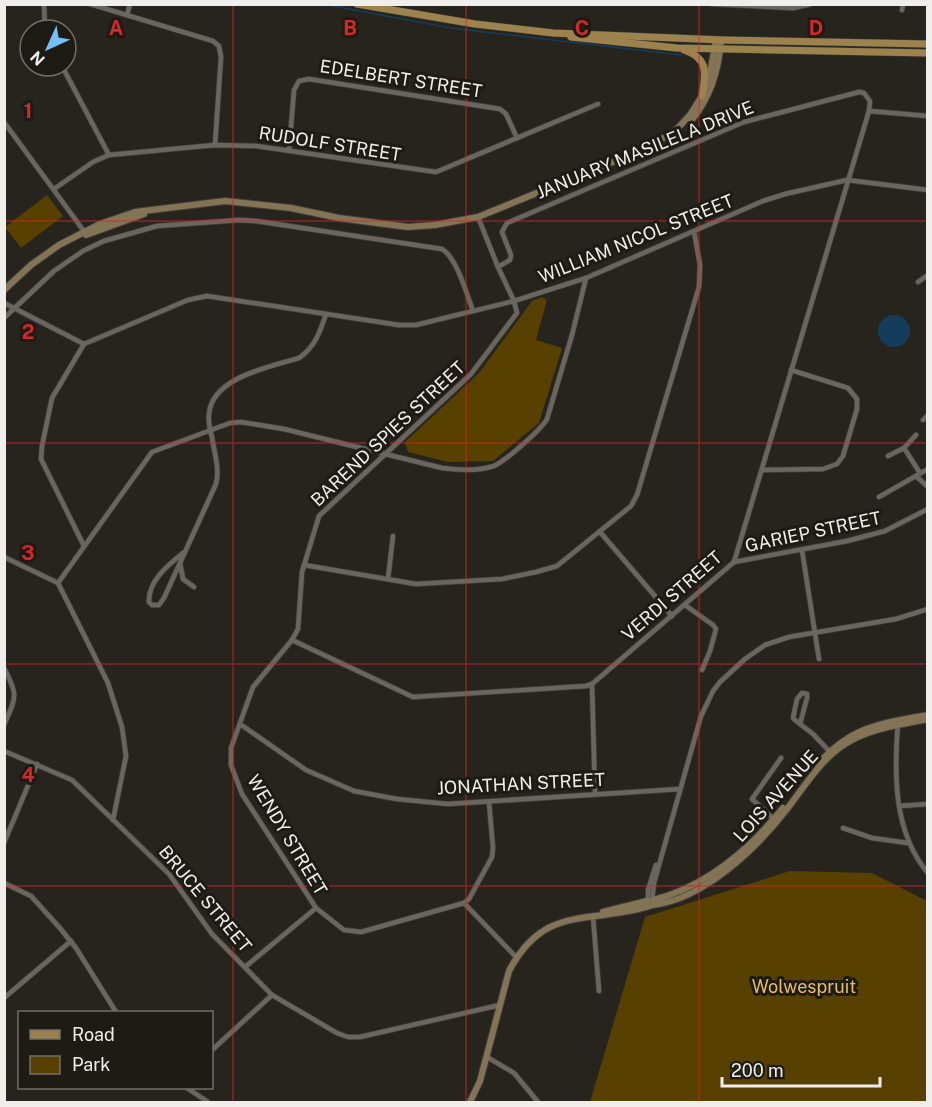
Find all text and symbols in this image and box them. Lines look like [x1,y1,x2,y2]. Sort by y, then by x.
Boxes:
text: A [109,16,123,40]
text: B [343,16,357,40]
text: C [575,16,589,40]
text: D [809,16,823,40]
north arrow [18,18,78,78]
text: N [27,47,49,69]
street label: EDELBERT STREET [318,55,484,102]
street label: JANUARY MASILELA DRIVE [533,96,757,203]
text: 1 [24,99,32,123]
street label: RUDOLF STREET [257,122,403,165]
street label: WILLIAM NICOL STREET [535,190,737,287]
text: 2 [22,320,34,344]
street label: BAREND SPIES STREET [306,357,469,511]
street label: GARIEP STREET [743,507,883,556]
text: 3 [21,541,35,565]
street label: VERDI STREET [617,546,726,645]
street label: LOIS AVENUE [729,745,822,846]
text: 4 [21,763,35,787]
street label: JONATHAN STREET [436,769,606,798]
street label: WENDY STREET [243,771,332,899]
street label: BRUCE STREET [155,841,256,956]
park label: Wolwespruit [752,976,856,997]
legend [18,1011,213,1089]
text: Road [72,1024,115,1045]
scale bar [722,1050,880,1088]
text: Park [72,1054,110,1075]
text: 200 m [731,1060,784,1081]

